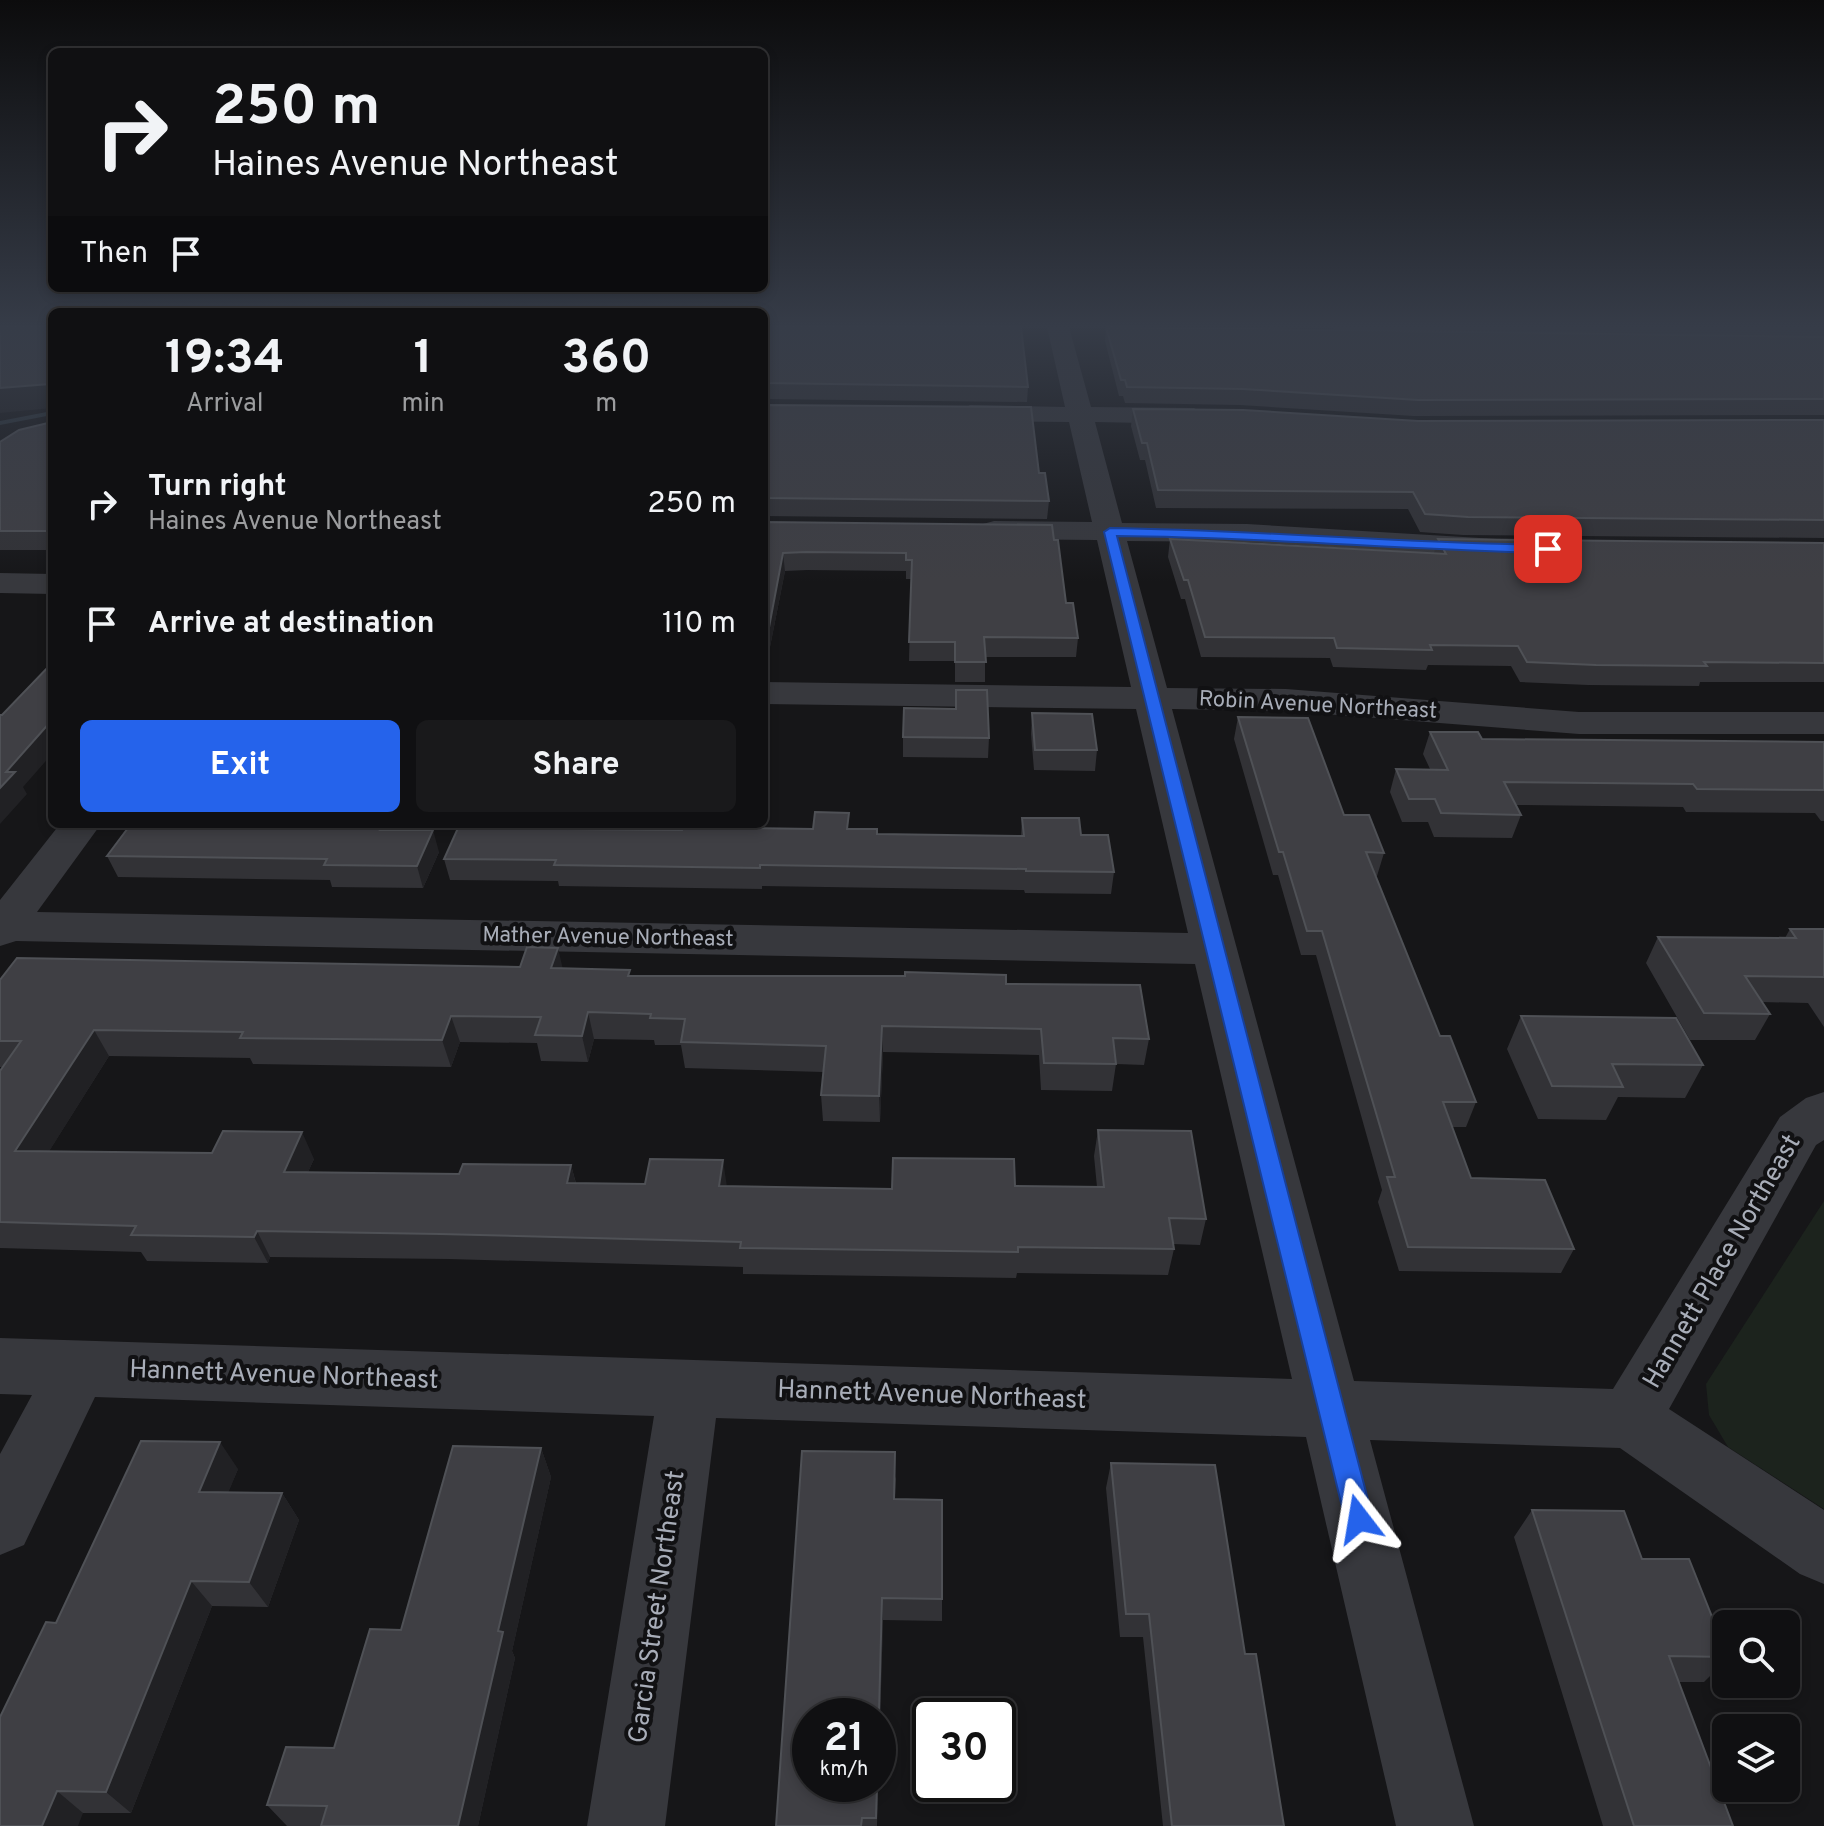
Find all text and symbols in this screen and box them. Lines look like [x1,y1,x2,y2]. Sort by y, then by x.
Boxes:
text: 250 m [212,74,380,144]
icon: right [80,80,184,184]
text: Haines Avenue Northeast [212,143,619,189]
icon: arrive [164,232,208,276]
text: Then [80,236,148,273]
text: 19:34 [165,330,285,390]
text: 1 [413,330,433,390]
text: 360 [561,330,651,390]
text: Arrival [186,388,263,421]
text: min [401,388,445,421]
text: m [595,388,617,421]
text: Turn right [148,469,286,506]
icon: right [80,482,124,526]
text: 250 m [647,486,736,523]
text: Haines Avenue Northeast [148,506,442,539]
pin [1514,515,1582,583]
icon: arrive [1526,527,1570,571]
icon: arrive [80,602,124,646]
text: Arrive at destination [148,606,434,643]
text: 110 m [662,606,736,643]
street label: Robin Avenue Northeast [1198,686,1438,726]
button: Exit [80,720,400,812]
button: Share [416,720,736,812]
street label: Mather Avenue Northeast [482,922,734,954]
street label: Hannett Place Northeast [1637,1129,1809,1395]
street label: Hannett Avenue Northeast [129,1354,439,1398]
street label: Hannett Avenue Northeast [777,1374,1087,1418]
street label: Garcia Street Northeast [622,1468,694,1746]
position arrow [1317,1477,1401,1561]
map controls [1712,1610,1800,1802]
button: search [1712,1610,1800,1698]
speed limit sign: 30 [912,1698,1016,1802]
button: layers [1712,1714,1800,1802]
text: 21 [824,1715,864,1765]
text: km/h [820,1757,868,1783]

